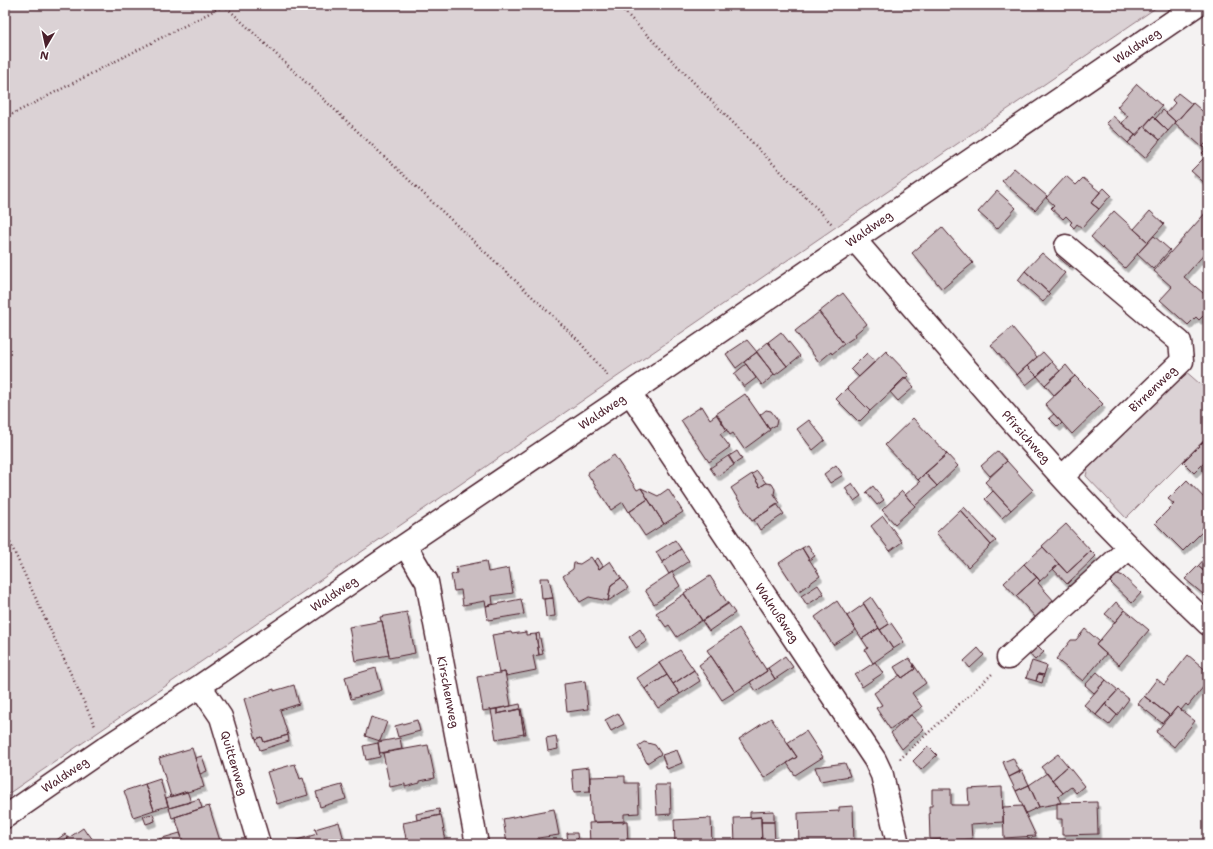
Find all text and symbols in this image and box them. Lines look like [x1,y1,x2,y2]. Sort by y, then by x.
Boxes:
street label: Waldweg [1110,24,1164,68]
north arrow [26,26,66,66]
text: N [39,47,50,63]
street label: Waldweg [842,207,896,251]
street label: Birnenweg [1125,362,1181,416]
street label: Waldweg [575,390,629,434]
street label: Pfirsichweg [998,407,1054,467]
street label: Waldweg [307,572,361,616]
street label: Walnußweg [751,580,803,646]
street label: Kirschenweg [433,655,463,729]
street label: Quittenweg [217,729,251,797]
street label: Waldweg [38,753,92,797]

